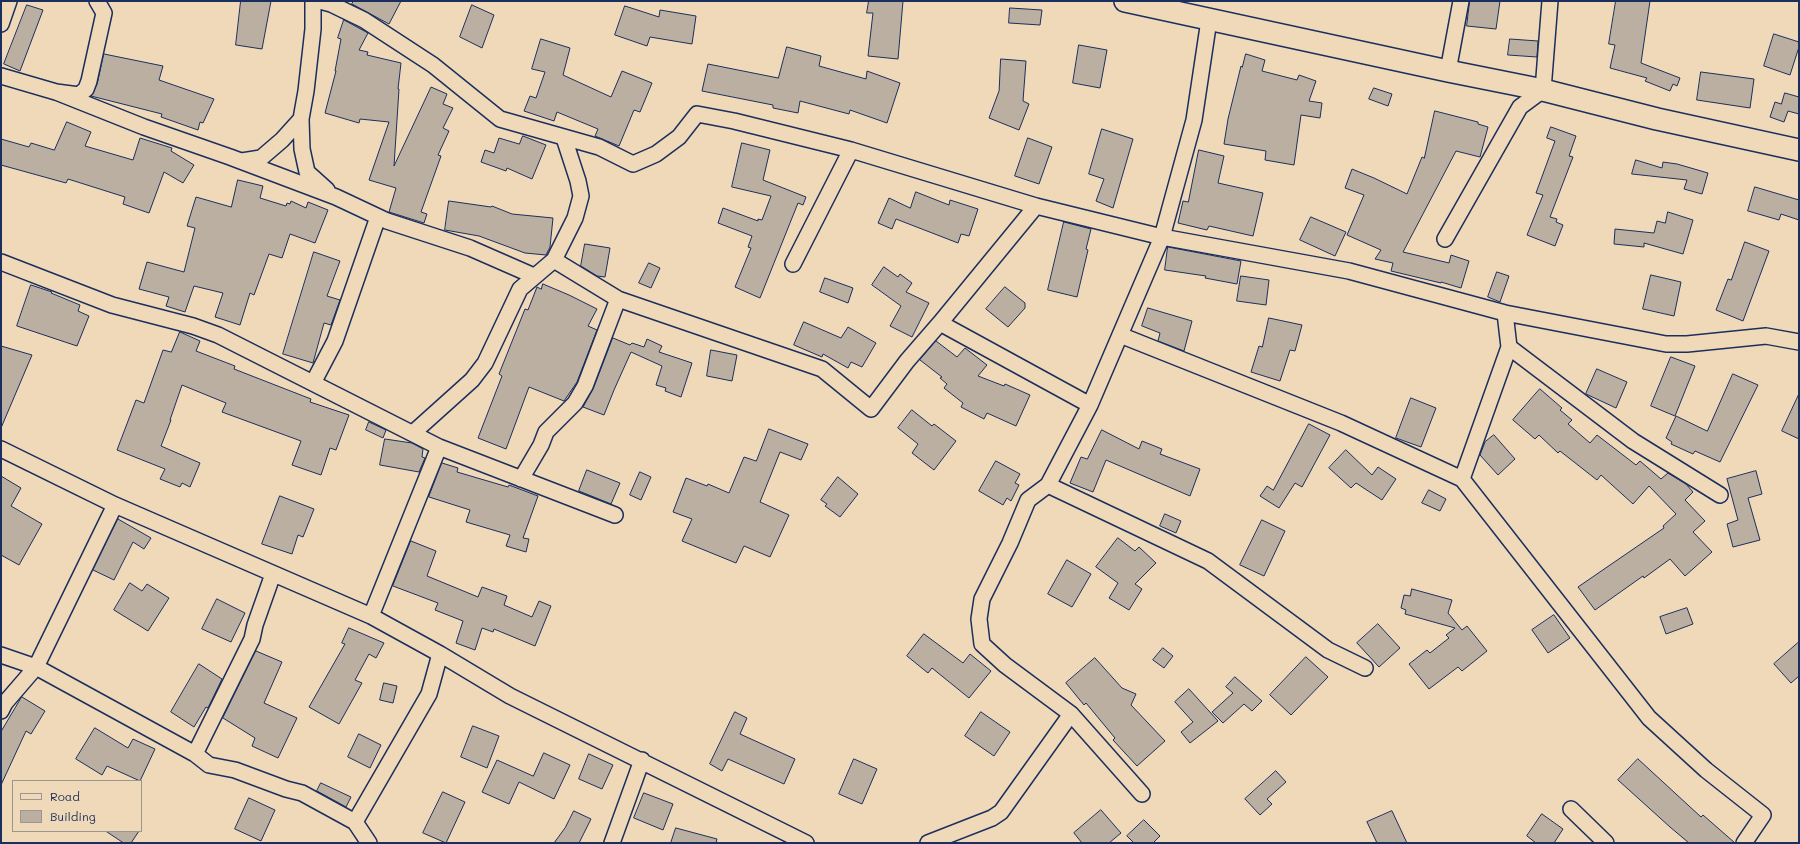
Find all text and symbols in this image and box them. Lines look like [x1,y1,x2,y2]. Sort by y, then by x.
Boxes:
legend [12,780,142,832]
text: Road [50,788,80,804]
text: Building [50,808,96,824]

